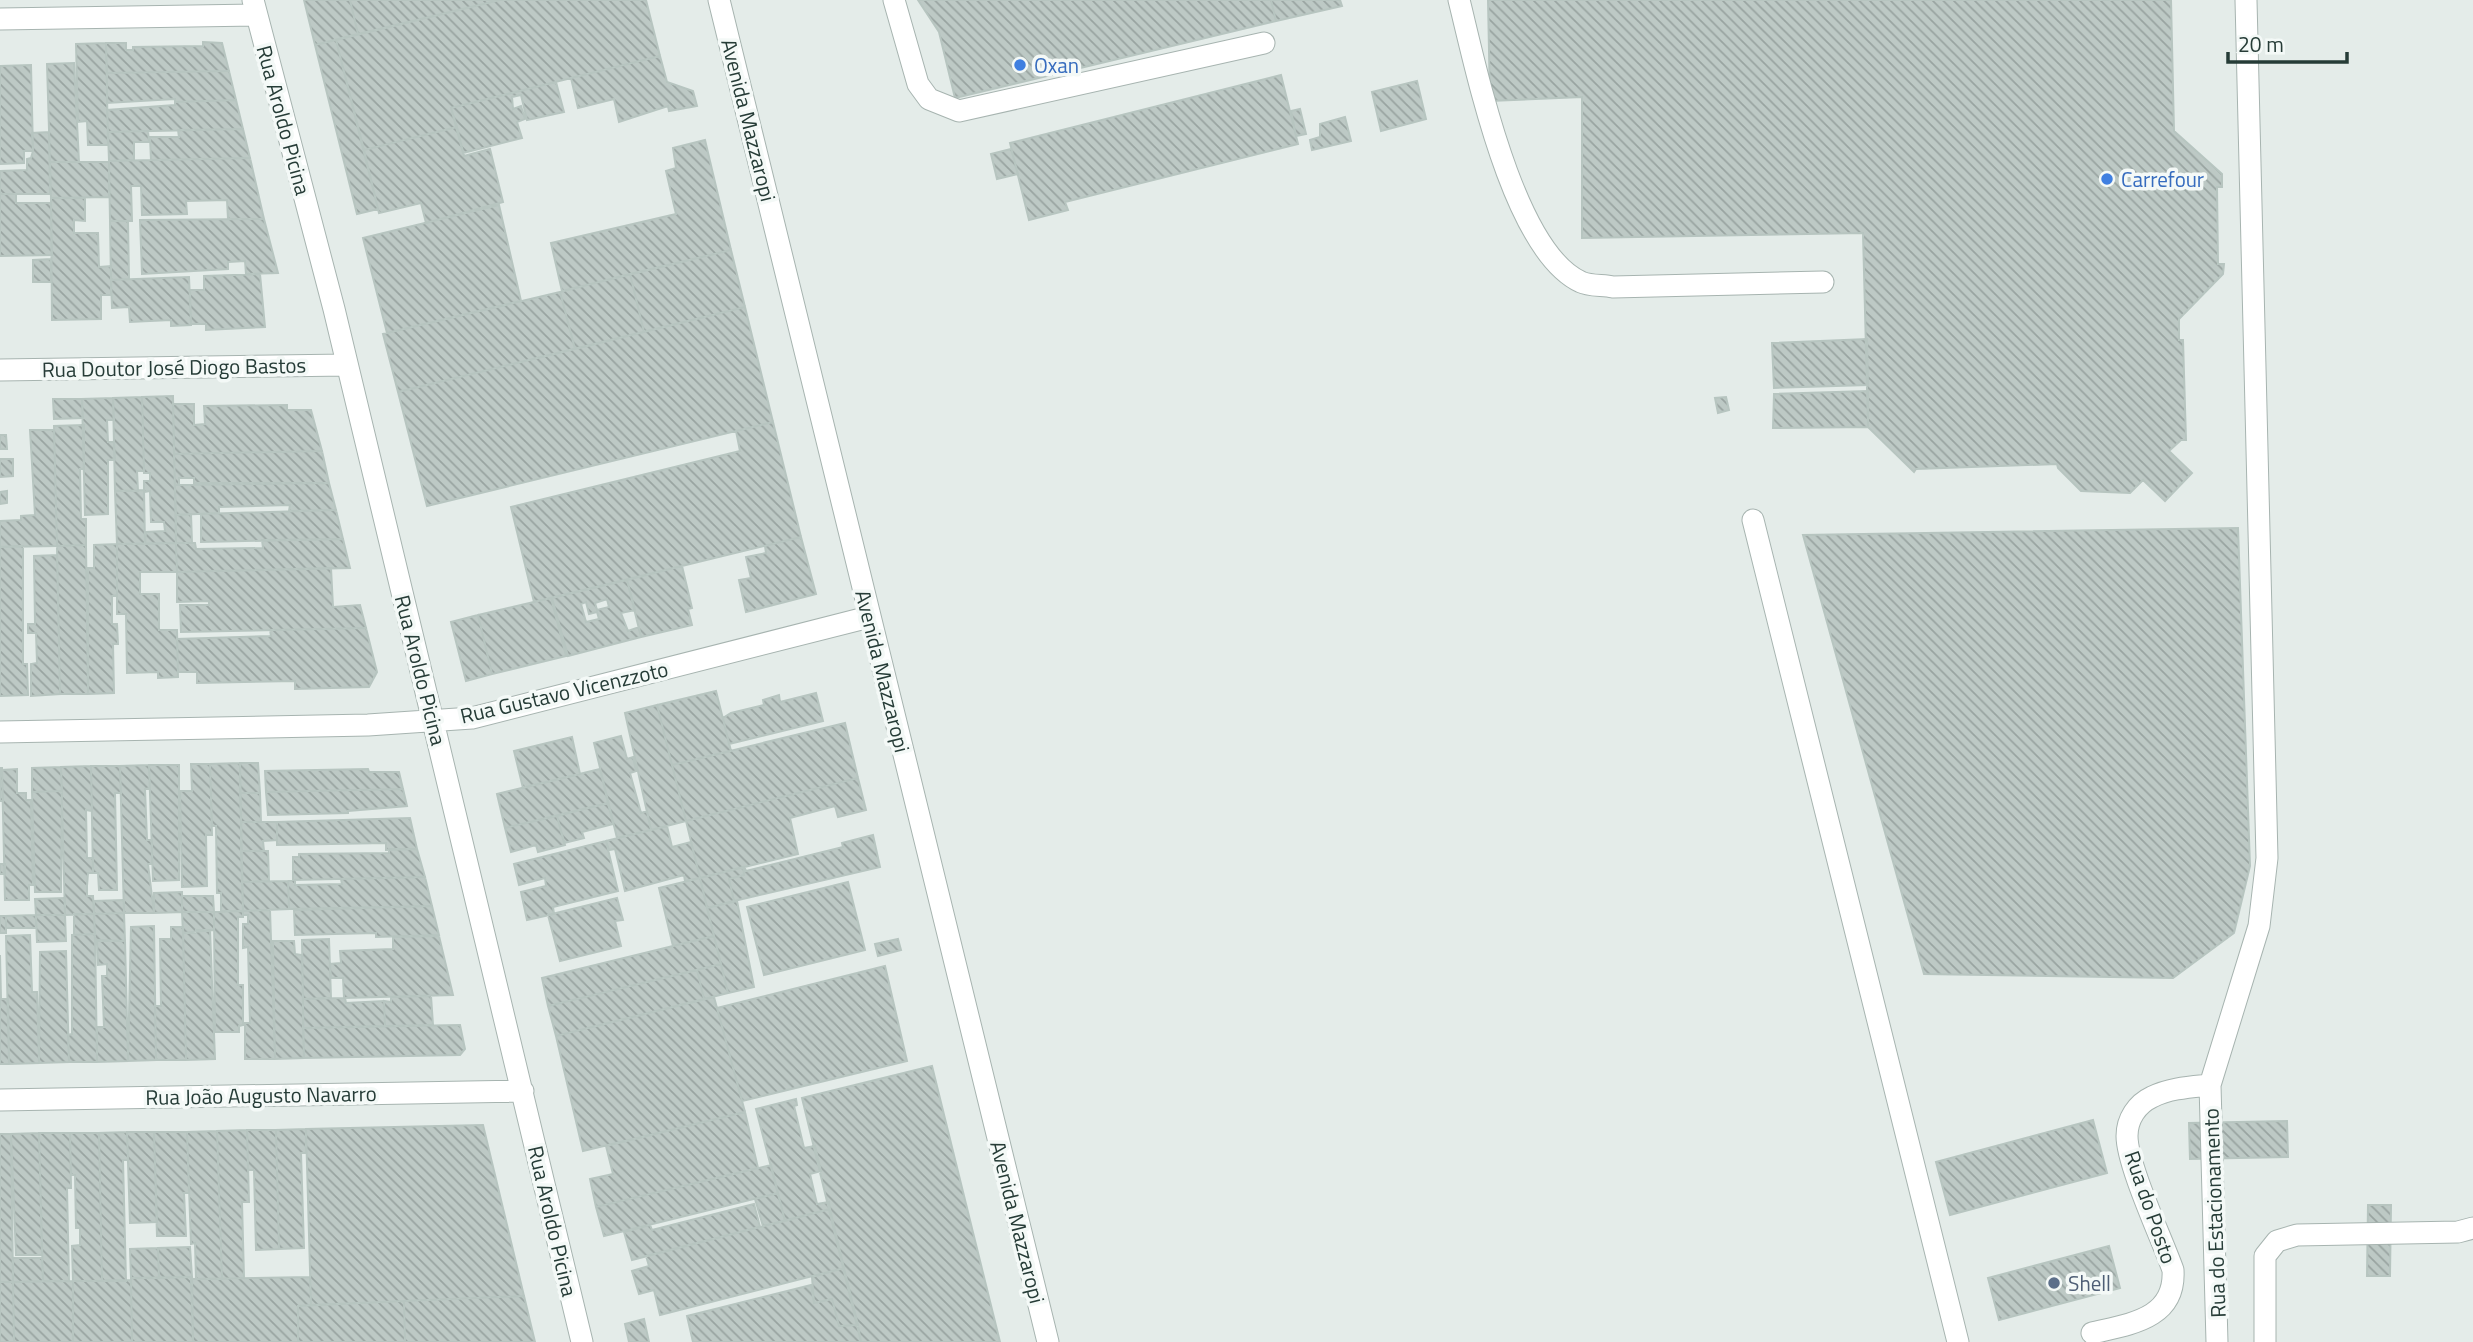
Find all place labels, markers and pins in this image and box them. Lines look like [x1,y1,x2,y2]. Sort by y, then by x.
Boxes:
place label: Oxan [1034,49,1079,81]
marker: Oxan [1012,57,1028,73]
place label: Carrefour [2121,163,2204,195]
marker: Carrefour [2099,171,2115,187]
place label: Shell [2068,1267,2111,1299]
marker: Shell [2046,1275,2062,1291]

